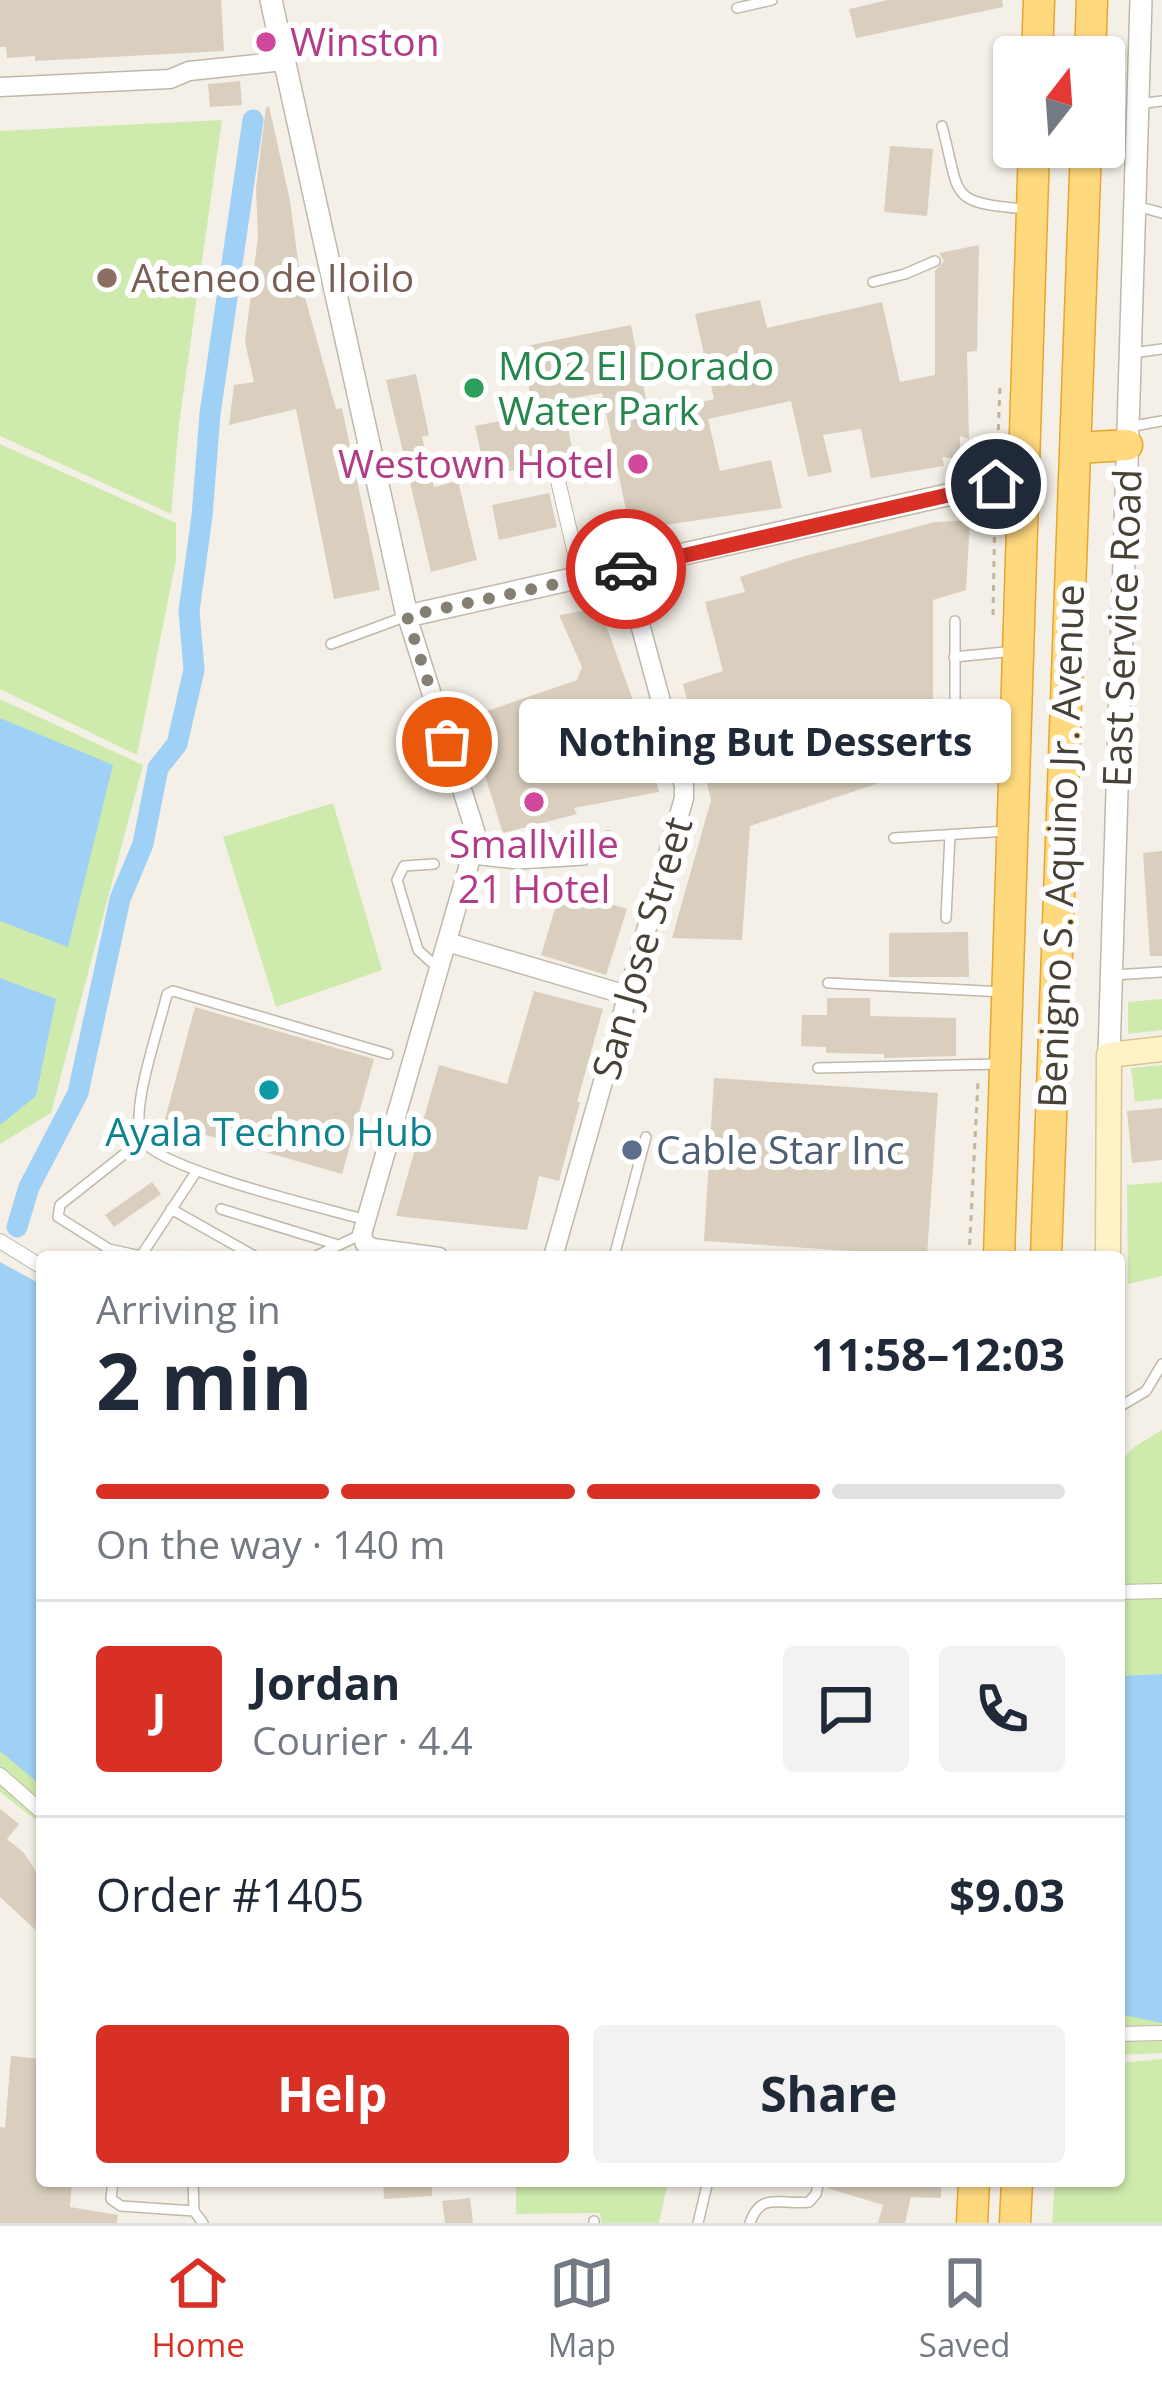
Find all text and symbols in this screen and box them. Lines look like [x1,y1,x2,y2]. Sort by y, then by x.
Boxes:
place label: Winston [290,14,440,67]
marker: Winston [253,29,279,55]
north arrow [993,36,1125,168]
map controls [993,36,1125,168]
place label: Ateneo de Iloilo [131,250,414,303]
marker: Ateneo de Iloilo [94,265,120,291]
place label: MO2 El Dorado Water Park [498,338,774,436]
marker: MO2 El Dorado Water Park [461,375,487,401]
pin [945,433,1047,535]
place label: Westown Hotel [338,436,614,489]
marker: Westown Hotel [625,451,651,477]
icon: home [963,451,1029,517]
street label: East Service Road [1088,468,1153,788]
courier [566,509,686,629]
icon: car [593,536,659,602]
street label: Benigno S. Aquino Jr. Avenue [1024,583,1095,1109]
pin [396,691,498,793]
callout: Nothing But Desserts [519,700,1011,784]
icon: bag [414,709,480,775]
text: Nothing But Desserts [558,714,972,767]
marker: Smallville 21 Hotel [521,789,547,815]
street label: San Jose Street [578,810,703,1085]
place label: Smallville 21 Hotel [449,816,619,914]
marker: Ayala Techno Hub [256,1077,282,1103]
place label: Ayala Techno Hub [105,1104,433,1157]
place label: Cable Star Inc [656,1122,905,1175]
marker: Cable Star Inc [619,1137,645,1163]
text: Arriving in [96,1282,281,1335]
text: 11:58–12:03 [811,1323,1065,1384]
text: 2 min [96,1327,313,1433]
text: On the way · 140 m [96,1517,445,1570]
button: chat [783,1646,909,1772]
button: phone [939,1646,1065,1772]
text: Jordan [252,1652,400,1713]
text: J [152,1678,166,1739]
text: Courier · 4.4 [252,1713,473,1766]
text: Order #1405 [96,1864,364,1925]
text: $9.03 [949,1864,1065,1925]
button: Help [96,2025,569,2163]
button: Share [593,2025,1065,2163]
tab: Home [151,2250,245,2367]
tab: Map [548,2250,616,2367]
tab: Saved [919,2250,1011,2367]

